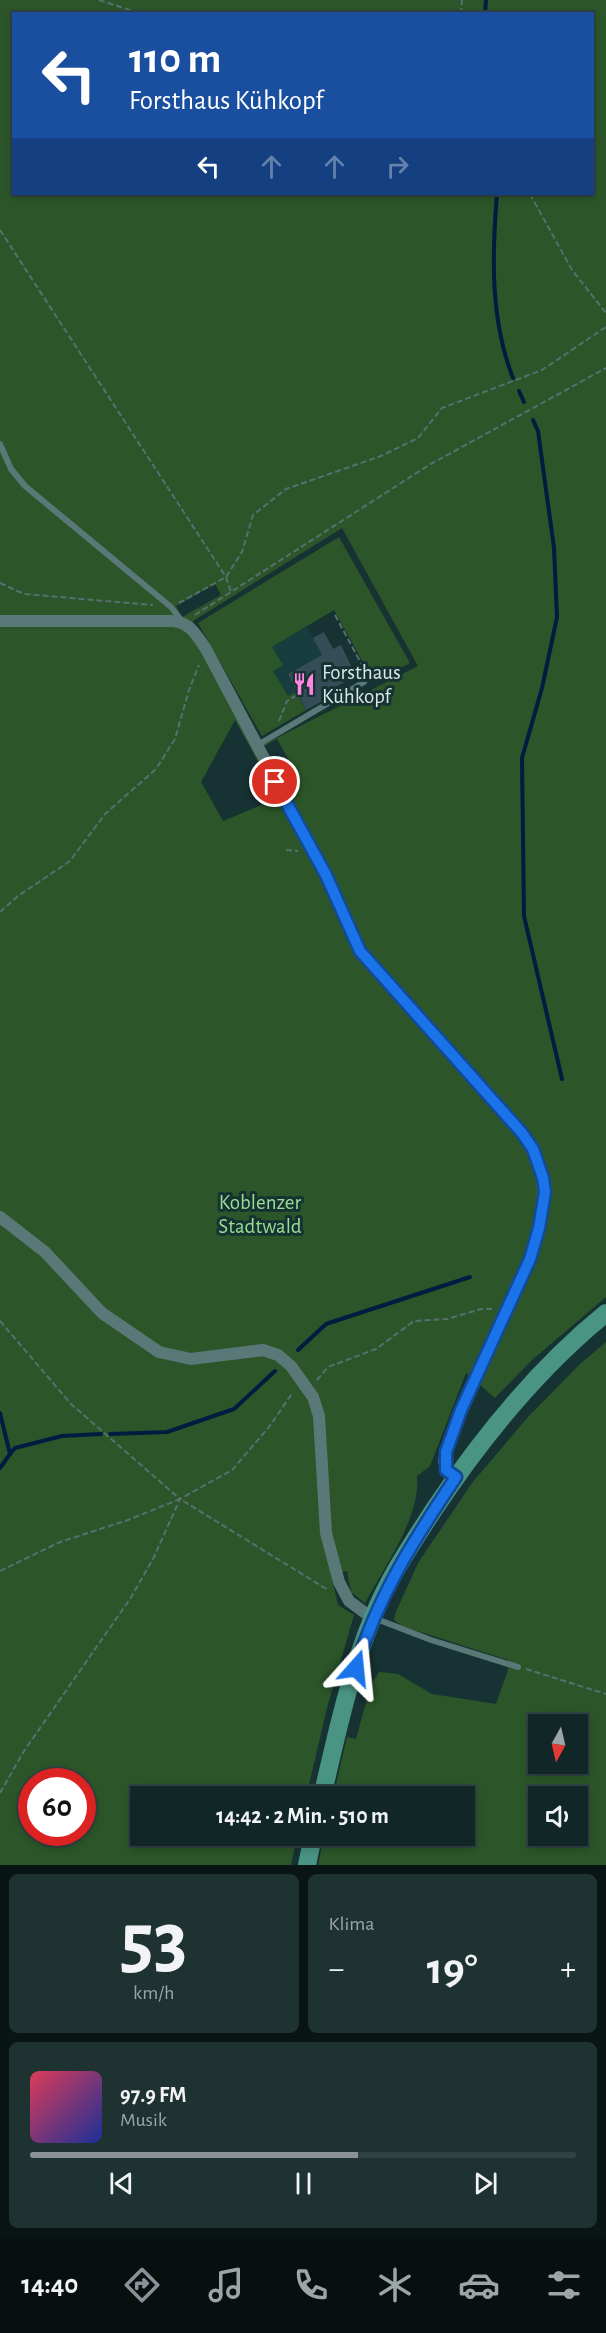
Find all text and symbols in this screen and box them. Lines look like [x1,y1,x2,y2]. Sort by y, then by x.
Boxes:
icon: left [30,36,108,114]
text: 110 m [129,38,221,80]
text: Forsthaus Kühkopf [129,87,323,114]
icon: left [192,150,225,183]
icon: ahead [255,150,288,183]
icon: ahead [318,150,351,183]
icon: right [381,150,414,183]
place label: Forsthaus Kühkopf [322,662,401,707]
restaurant icon: Forsthaus Kühkopf [291,671,317,697]
pin [249,756,300,807]
icon: arrive [258,765,291,798]
park label: Koblenzer Stadtwald [218,1192,302,1237]
position arrow [324,1636,388,1700]
north arrow [528,1714,588,1774]
map controls [528,1714,588,1846]
speed limit sign: 60 [18,1768,96,1846]
button: sound [528,1786,588,1846]
text: 14:42 · 2 Min. · 510 m [216,1805,389,1827]
text: 53 [120,1903,187,1981]
text: Klima [329,1914,374,1934]
text: 19° [427,1947,478,1992]
text: − [329,1953,344,1986]
text: + [560,1953,576,1986]
text: km/h [133,1983,174,2003]
text: 97.9 FM [120,2084,186,2106]
text: Musik [120,2110,167,2130]
icon: previous [105,2167,138,2200]
icon: pause [287,2167,320,2200]
icon: next [469,2167,502,2200]
icon: directions [121,2264,163,2306]
icon: music [205,2264,247,2306]
icon: phone [290,2264,332,2306]
icon: climate [374,2264,416,2306]
icon: car [458,2264,500,2306]
icon: filters [543,2264,585,2306]
text: 14:40 [21,2271,78,2298]

